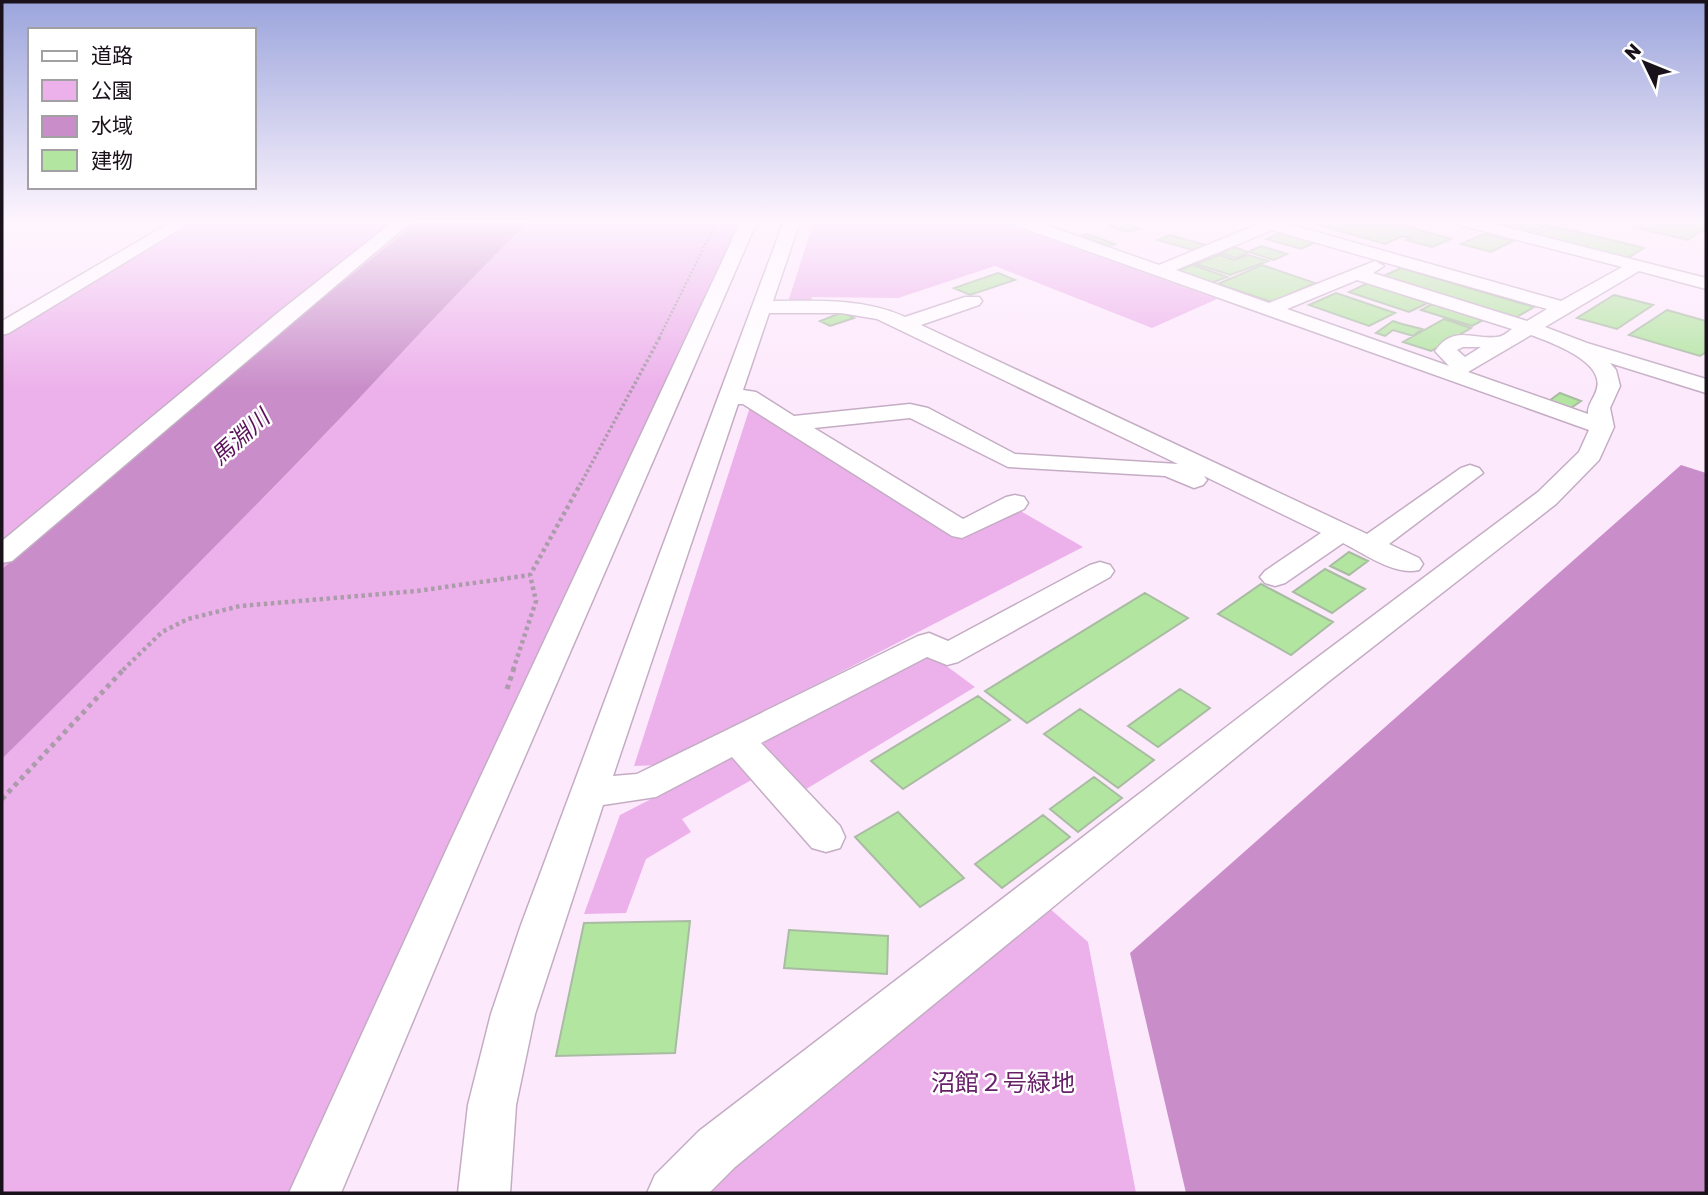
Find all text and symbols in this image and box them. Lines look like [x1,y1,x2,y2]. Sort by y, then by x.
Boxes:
legend [28,28,256,189]
north arrow [1610,28,1680,98]
text: N [1620,39,1646,65]
text: 道路 [91,43,133,68]
text: 公園 [91,78,133,103]
text: 水域 [91,113,133,138]
text: 建物 [91,148,133,173]
water label: 馬淵川 [205,402,277,470]
park label: 沼館２号緑地 [931,1069,1075,1097]

